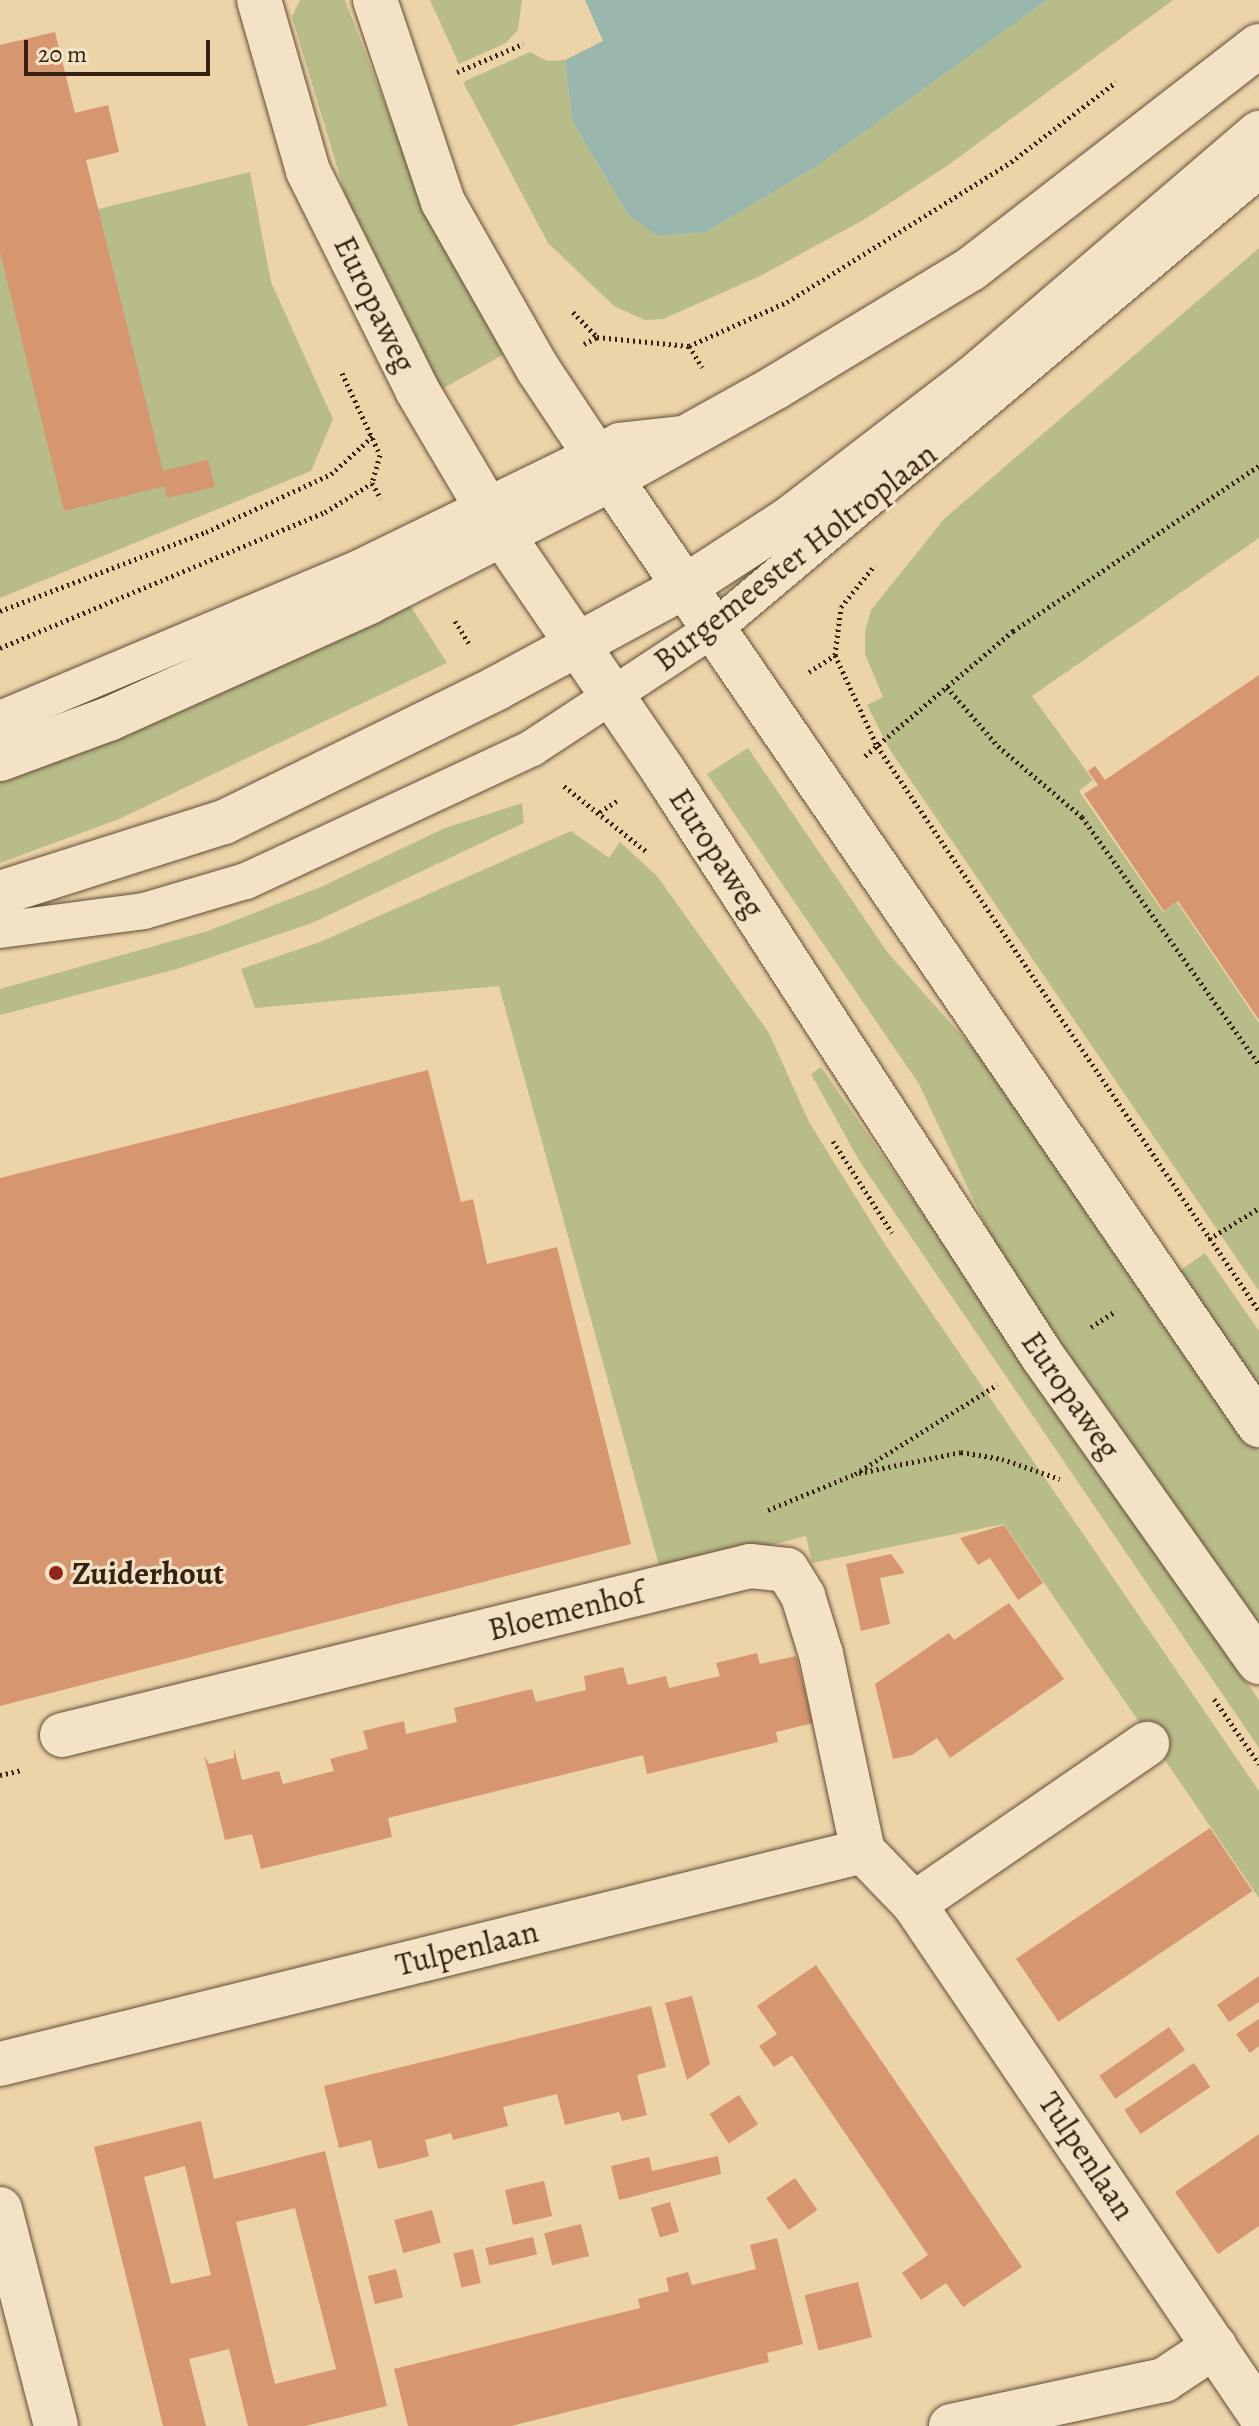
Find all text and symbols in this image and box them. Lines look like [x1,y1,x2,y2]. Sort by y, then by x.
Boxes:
scale bar [28,24,214,74]
text: 20 m [38,38,87,70]
street label: Europaweg [326,230,424,378]
street label: Burgemeester Holtroplaan [646,435,944,679]
street label: Europaweg [661,781,773,925]
street label: Europaweg [1013,1324,1129,1466]
place label: Zuiderhout [72,1554,224,1592]
marker: Zuiderhout [47,1564,65,1582]
street label: Bloemenhof [484,1573,648,1649]
street label: Tulpenlaan [392,1912,542,1984]
street label: Tulpenlaan [1030,2085,1144,2227]

